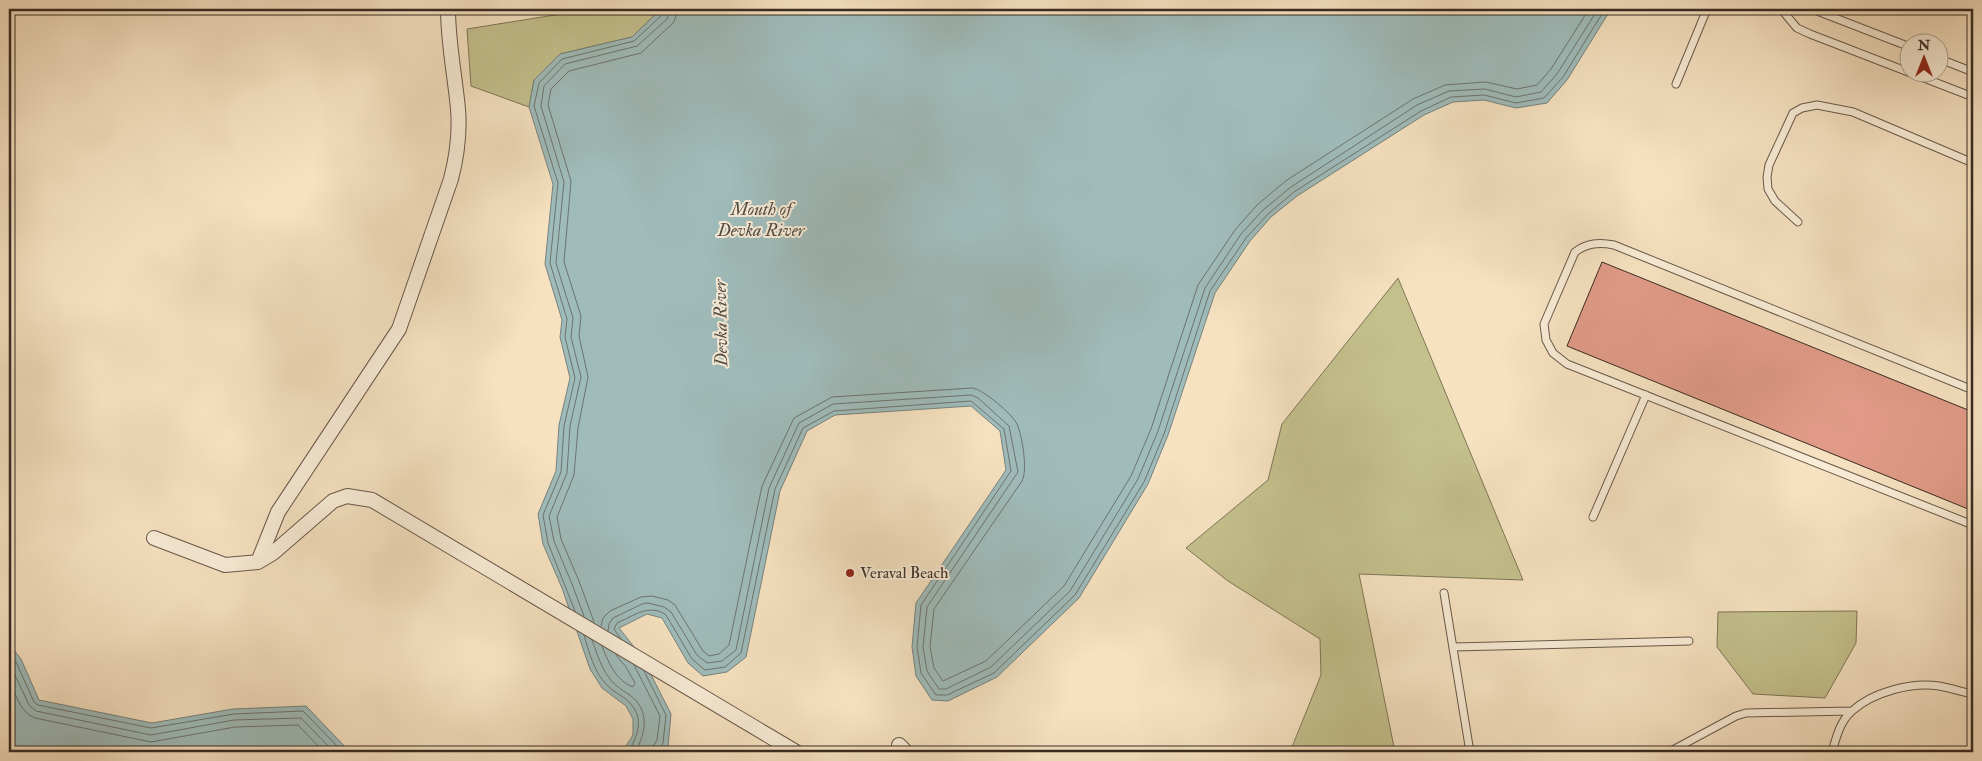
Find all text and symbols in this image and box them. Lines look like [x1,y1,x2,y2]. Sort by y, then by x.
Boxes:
north arrow [1900,32,1950,82]
text: N [1917,37,1931,54]
water label: Mouth of Devka River [717,198,806,242]
water label: Devka River [709,278,733,368]
place label: Veraval Beach [860,563,949,583]
marker: Veraval Beach [844,567,856,579]

